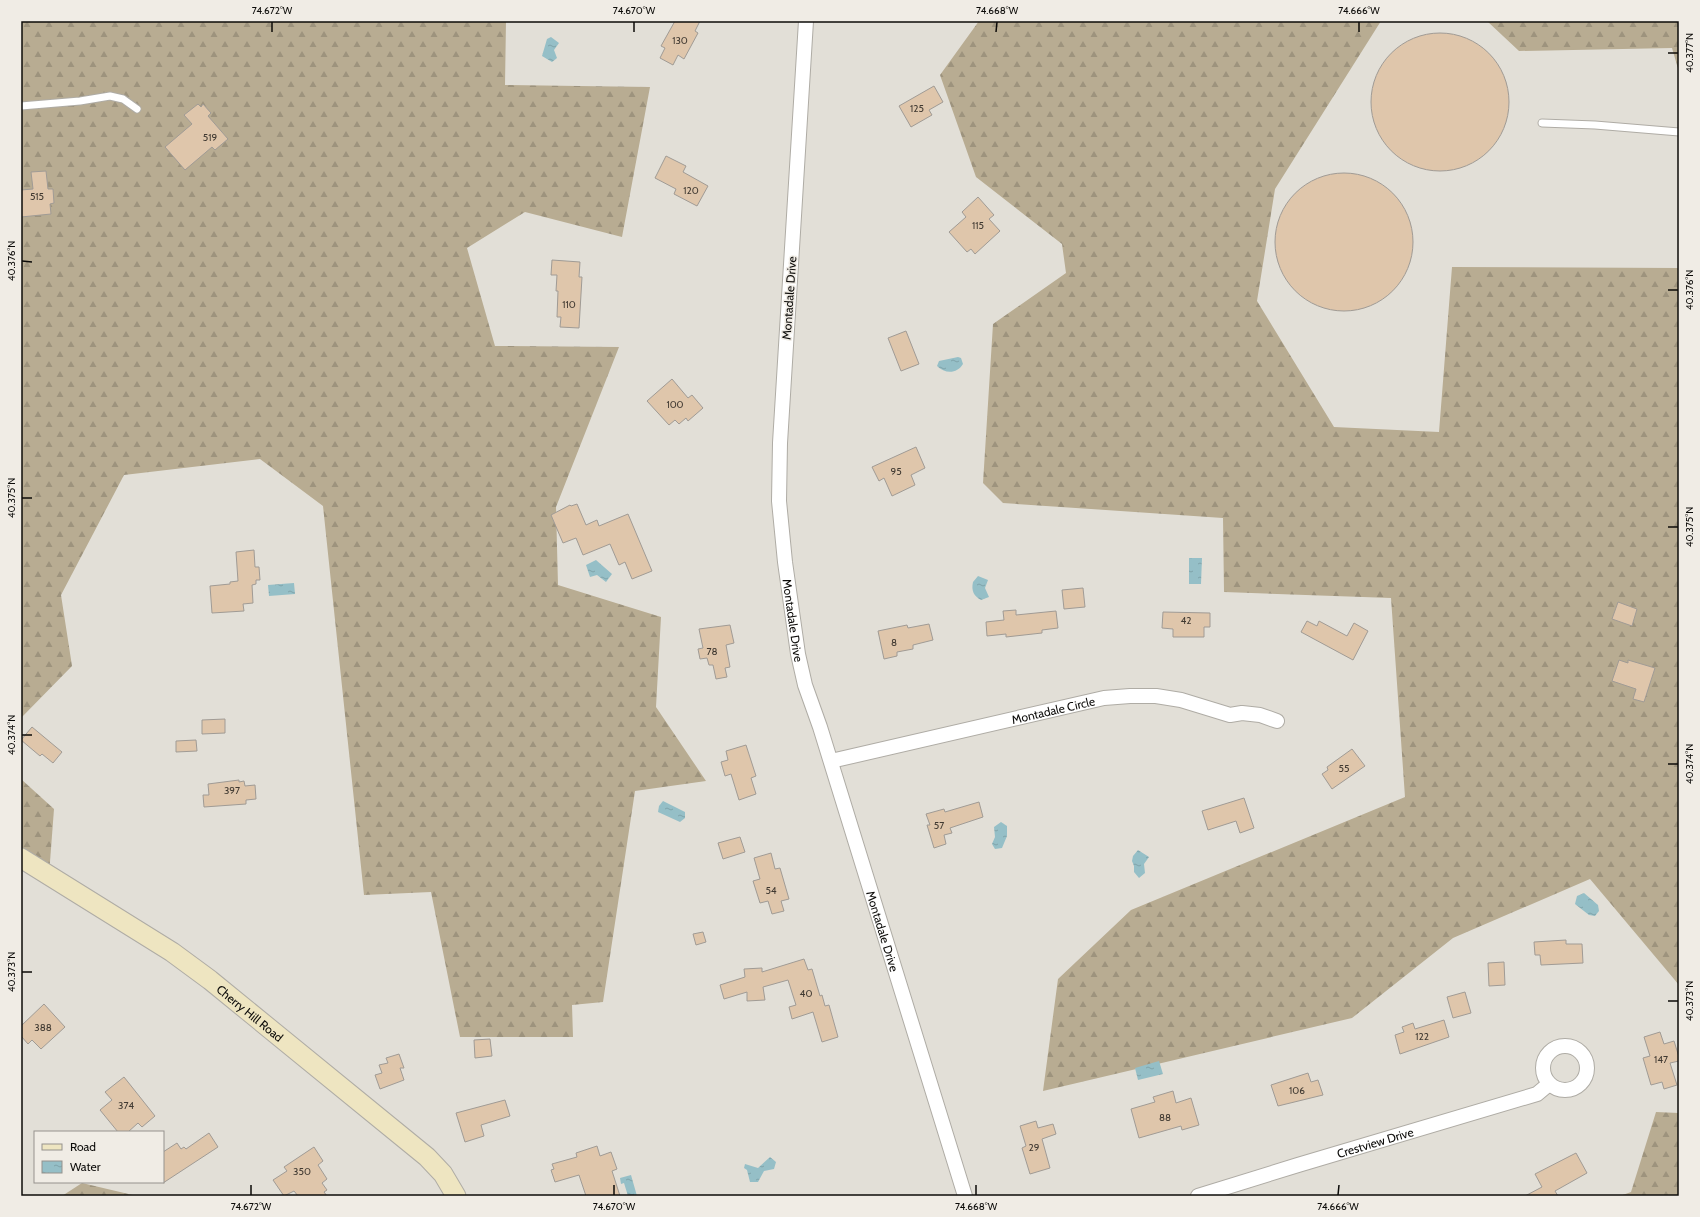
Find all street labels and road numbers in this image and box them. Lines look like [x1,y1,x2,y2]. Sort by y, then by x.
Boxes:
street label: Montadale Drive [779,256,799,340]
street label: Montadale Drive [780,578,807,663]
street label: Montadale Circle [1010,693,1096,727]
street label: Montadale Drive [864,889,903,973]
street label: Cherry Hill Road [214,981,287,1044]
street label: Crestview Drive [1335,1124,1415,1161]

